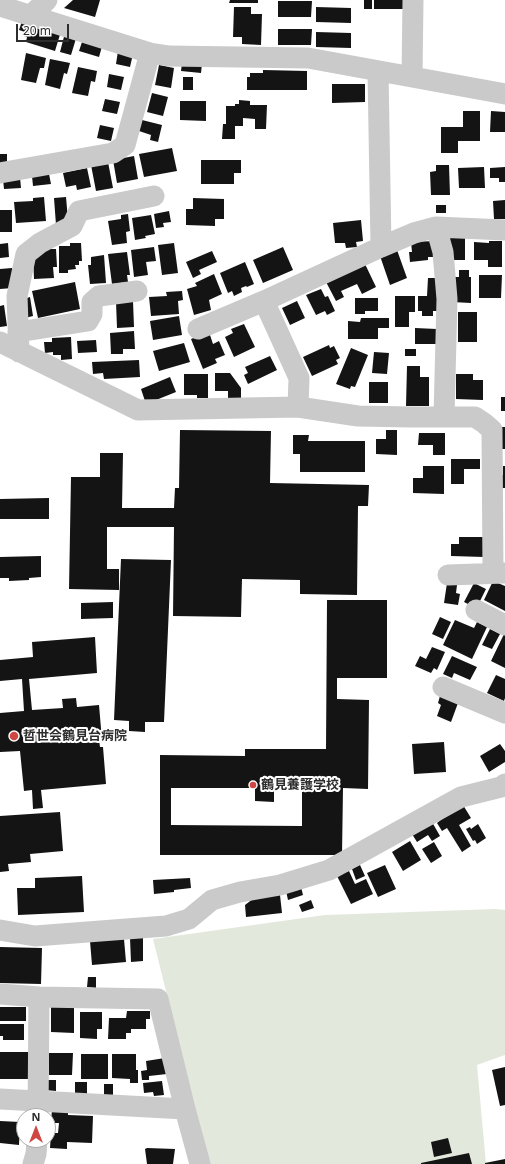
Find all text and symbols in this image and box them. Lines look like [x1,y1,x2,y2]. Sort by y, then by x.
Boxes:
scale bar [18,16,71,42]
text: 20 m [23,22,51,39]
place label: 哲世会鶴見台病院 [23,728,127,744]
marker: 哲世会鶴見台病院 [8,730,20,742]
place label: 鶴見養護学校 [261,777,339,793]
marker: 鶴見養護学校 [248,780,258,790]
north arrow [16,1108,56,1148]
text: N [32,1109,40,1124]

